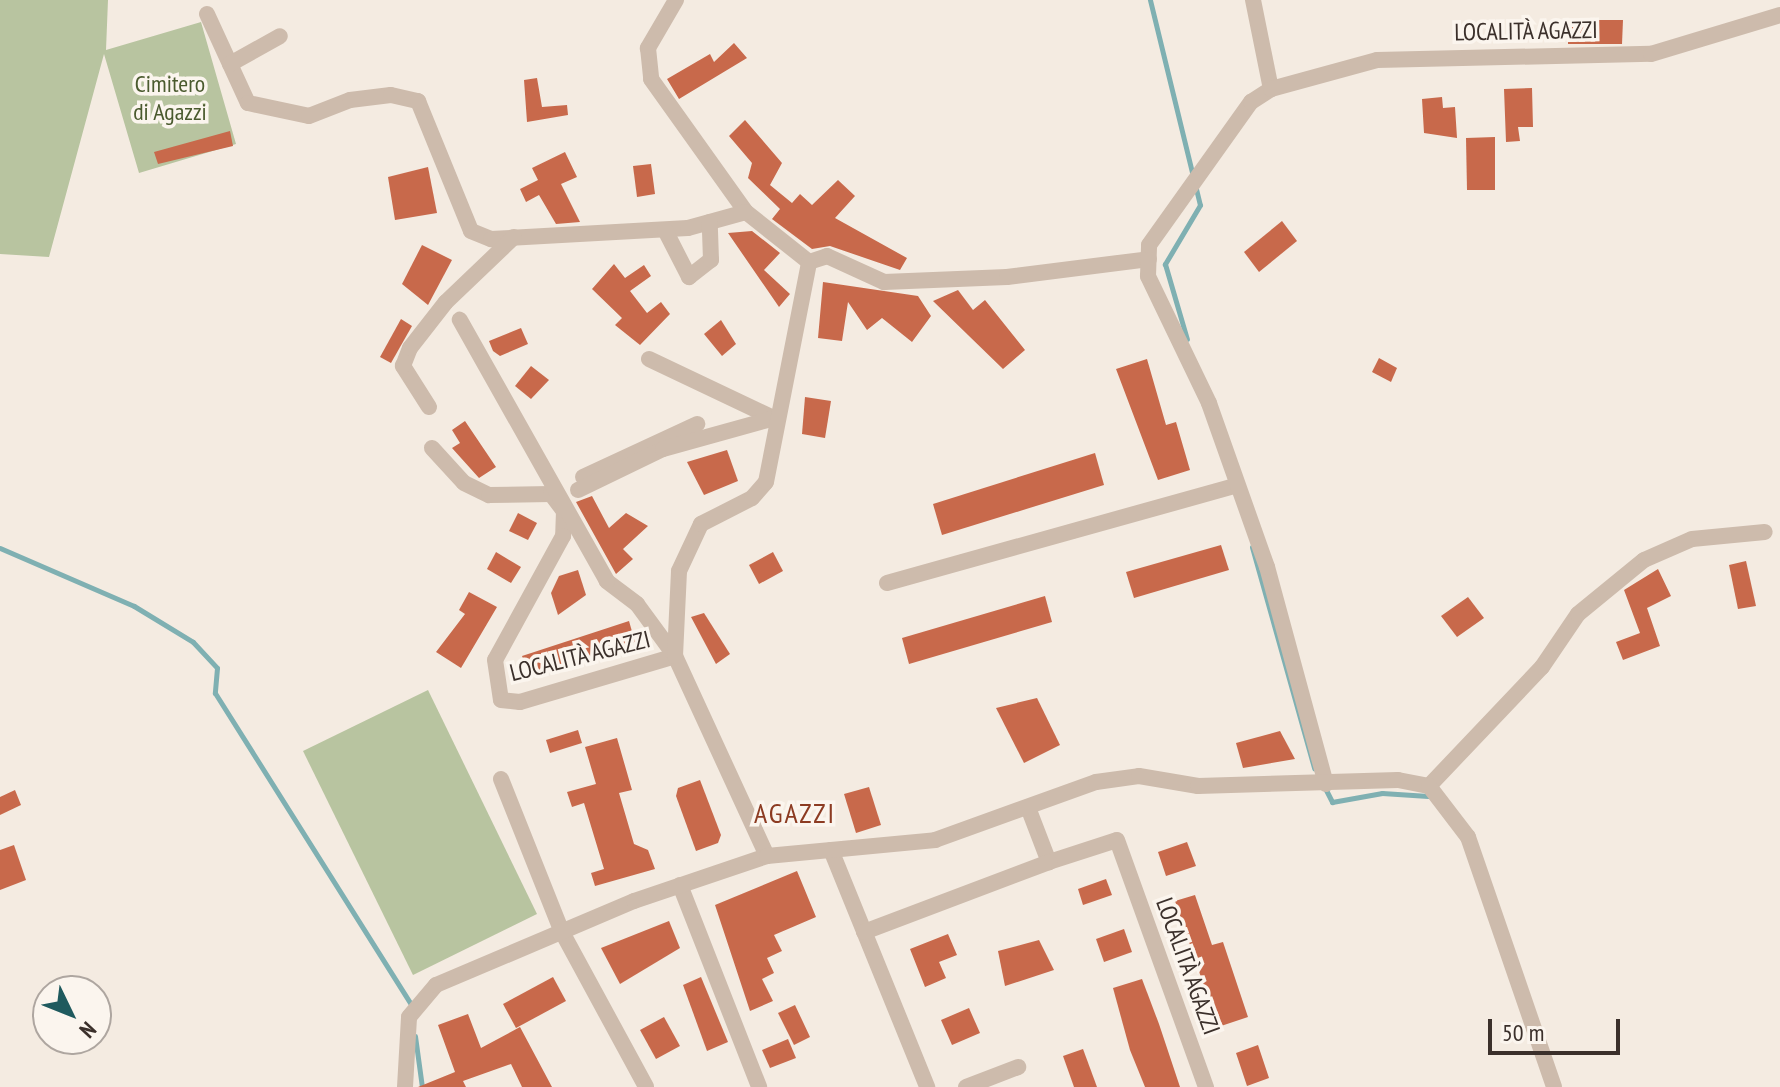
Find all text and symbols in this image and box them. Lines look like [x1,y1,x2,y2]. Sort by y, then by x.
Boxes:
street label: LOCALITÀ AGAZZI [1453,15,1599,47]
park label: Cimitero di Agazzi [133,70,207,126]
street label: LOCALITÀ AGAZZI [506,624,654,688]
district label: AGAZZI [754,796,836,830]
street label: LOCALITÀ AGAZZI [1150,893,1226,1039]
north arrow [32,975,112,1055]
scale bar [1492,1003,1624,1053]
text: N [74,1016,102,1044]
text: 50 m [1502,1017,1544,1048]

